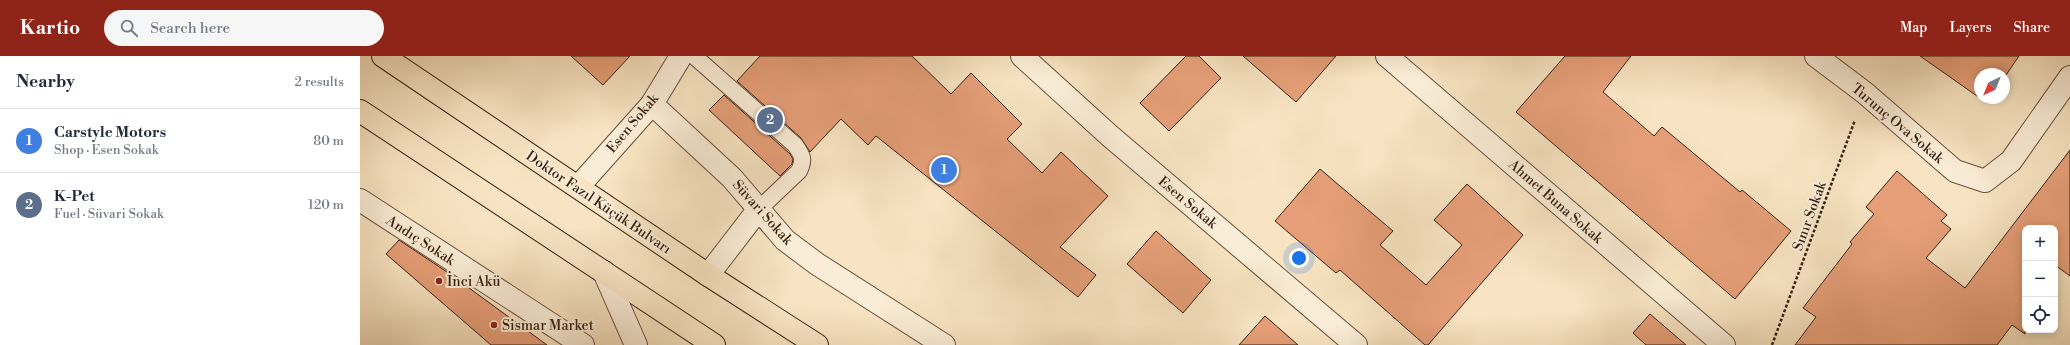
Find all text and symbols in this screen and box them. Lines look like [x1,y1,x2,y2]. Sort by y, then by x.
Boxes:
search box [104,10,384,46]
text: Kartio [20,16,80,40]
icon: search [118,17,140,39]
text: Search here [150,19,230,38]
text: Map [1900,19,1927,37]
text: Layers [1949,19,1992,37]
text: Share [2014,19,2050,37]
north arrow [1974,68,2010,104]
text: Nearby [16,71,75,93]
text: 2 results [295,74,344,90]
street label: Turunç Ova Sokak [1847,80,1948,168]
street label: Esen Sokak [603,90,663,157]
pin: 2 [757,105,783,135]
text: Carstyle Motors [54,123,166,142]
text: 1 [26,133,32,149]
text: 80 m [313,133,344,149]
text: Shop · Esen Sokak [54,142,159,158]
street label: Doktor Fazıl Küçük Bulvarı [522,147,675,259]
pin: 1 [931,155,957,185]
street label: Ahmet Buna Sokak [1504,155,1607,248]
street label: Esen Sokak [1154,173,1221,233]
street label: Süvari Sokak [728,176,797,250]
street label: Sınır Sokak [1789,179,1831,254]
text: K-Pet [54,187,95,206]
text: 2 [25,197,33,213]
text: 120 m [308,197,344,213]
text: Fuel · Süvari Sokak [54,206,164,222]
street label: Andıç Sokak [382,211,459,270]
map controls [2022,225,2058,333]
button: + [2022,225,2058,261]
your location [1289,248,1309,268]
button: − [2022,261,2058,297]
place label: İnci Akü [447,271,501,291]
marker: İnci Akü [434,276,444,286]
button: locate [2022,297,2058,333]
place label: Sismar Market [502,317,594,335]
marker: Sismar Market [489,320,499,330]

